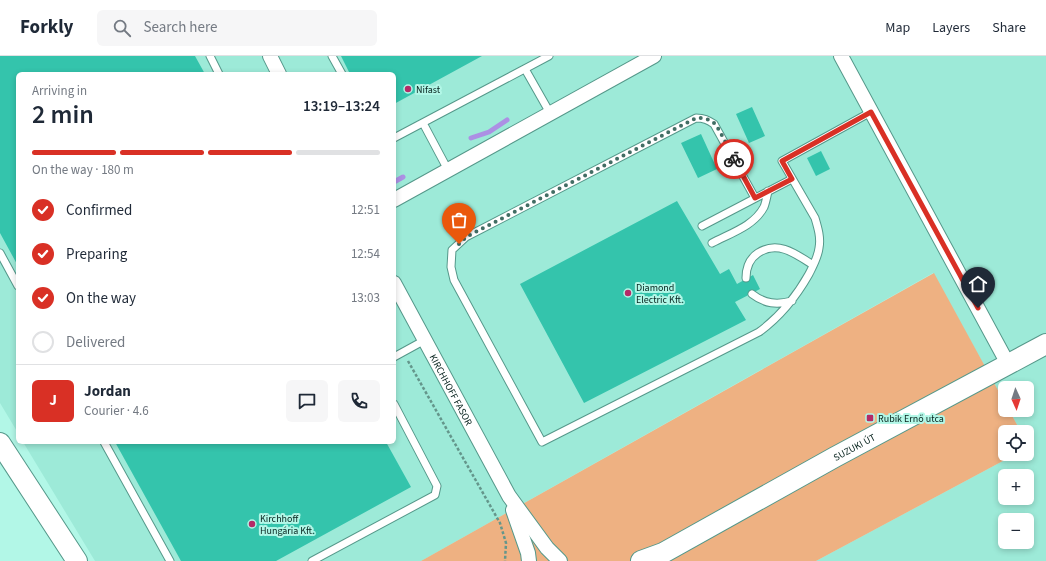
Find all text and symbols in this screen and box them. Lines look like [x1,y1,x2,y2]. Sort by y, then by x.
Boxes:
search box [97,10,377,46]
text: Forkly [20,14,73,41]
icon: search [111,17,133,39]
text: Search here [143,17,217,38]
text: Map [885,18,910,38]
text: Layers [932,18,970,38]
text: Share [992,18,1026,38]
text: Arriving in [32,82,87,100]
place label: Nifast [416,83,441,97]
marker: Nifast [403,84,413,94]
text: 2 min [32,96,94,133]
text: 13:19–13:24 [303,96,380,117]
courier [714,139,754,179]
icon: bike [723,148,745,170]
text: On the way · 180 m [32,161,134,179]
icon: check [32,199,54,221]
text: Confirmed [66,200,132,221]
text: 12:51 [351,201,380,219]
pin [442,203,476,244]
icon: bag [448,209,470,231]
icon: check [32,243,54,265]
text: Preparing [66,244,127,265]
text: 12:54 [351,245,380,263]
pin [961,267,995,308]
icon: home [967,273,989,295]
place label: Diamond Electric Kft. [636,281,683,307]
icon: check [32,287,54,309]
text: On the way [66,288,136,309]
marker: Diamond Electric Kft. [623,288,633,298]
text: 13:03 [351,289,380,307]
text: Delivered [66,332,125,353]
street label: KIRCHHOFF FASOR [426,352,476,428]
button: chat [286,380,328,422]
button: phone [338,380,380,422]
text: Jordan [84,381,131,402]
north arrow [998,381,1034,417]
map controls [998,381,1034,549]
text: J [49,390,57,411]
text: Courier · 4.6 [84,402,149,420]
place label: Rubik Ernő utca [878,412,944,426]
marker: Rubik Ernő utca [865,413,875,423]
button: locate [998,425,1034,461]
street label: SUZUKI ÚT [831,430,879,465]
button: + [998,469,1034,505]
place label: Kirchhoff Hungária Kft. [260,512,315,538]
button: − [998,513,1034,549]
marker: Kirchhoff Hungária Kft. [247,519,257,529]

